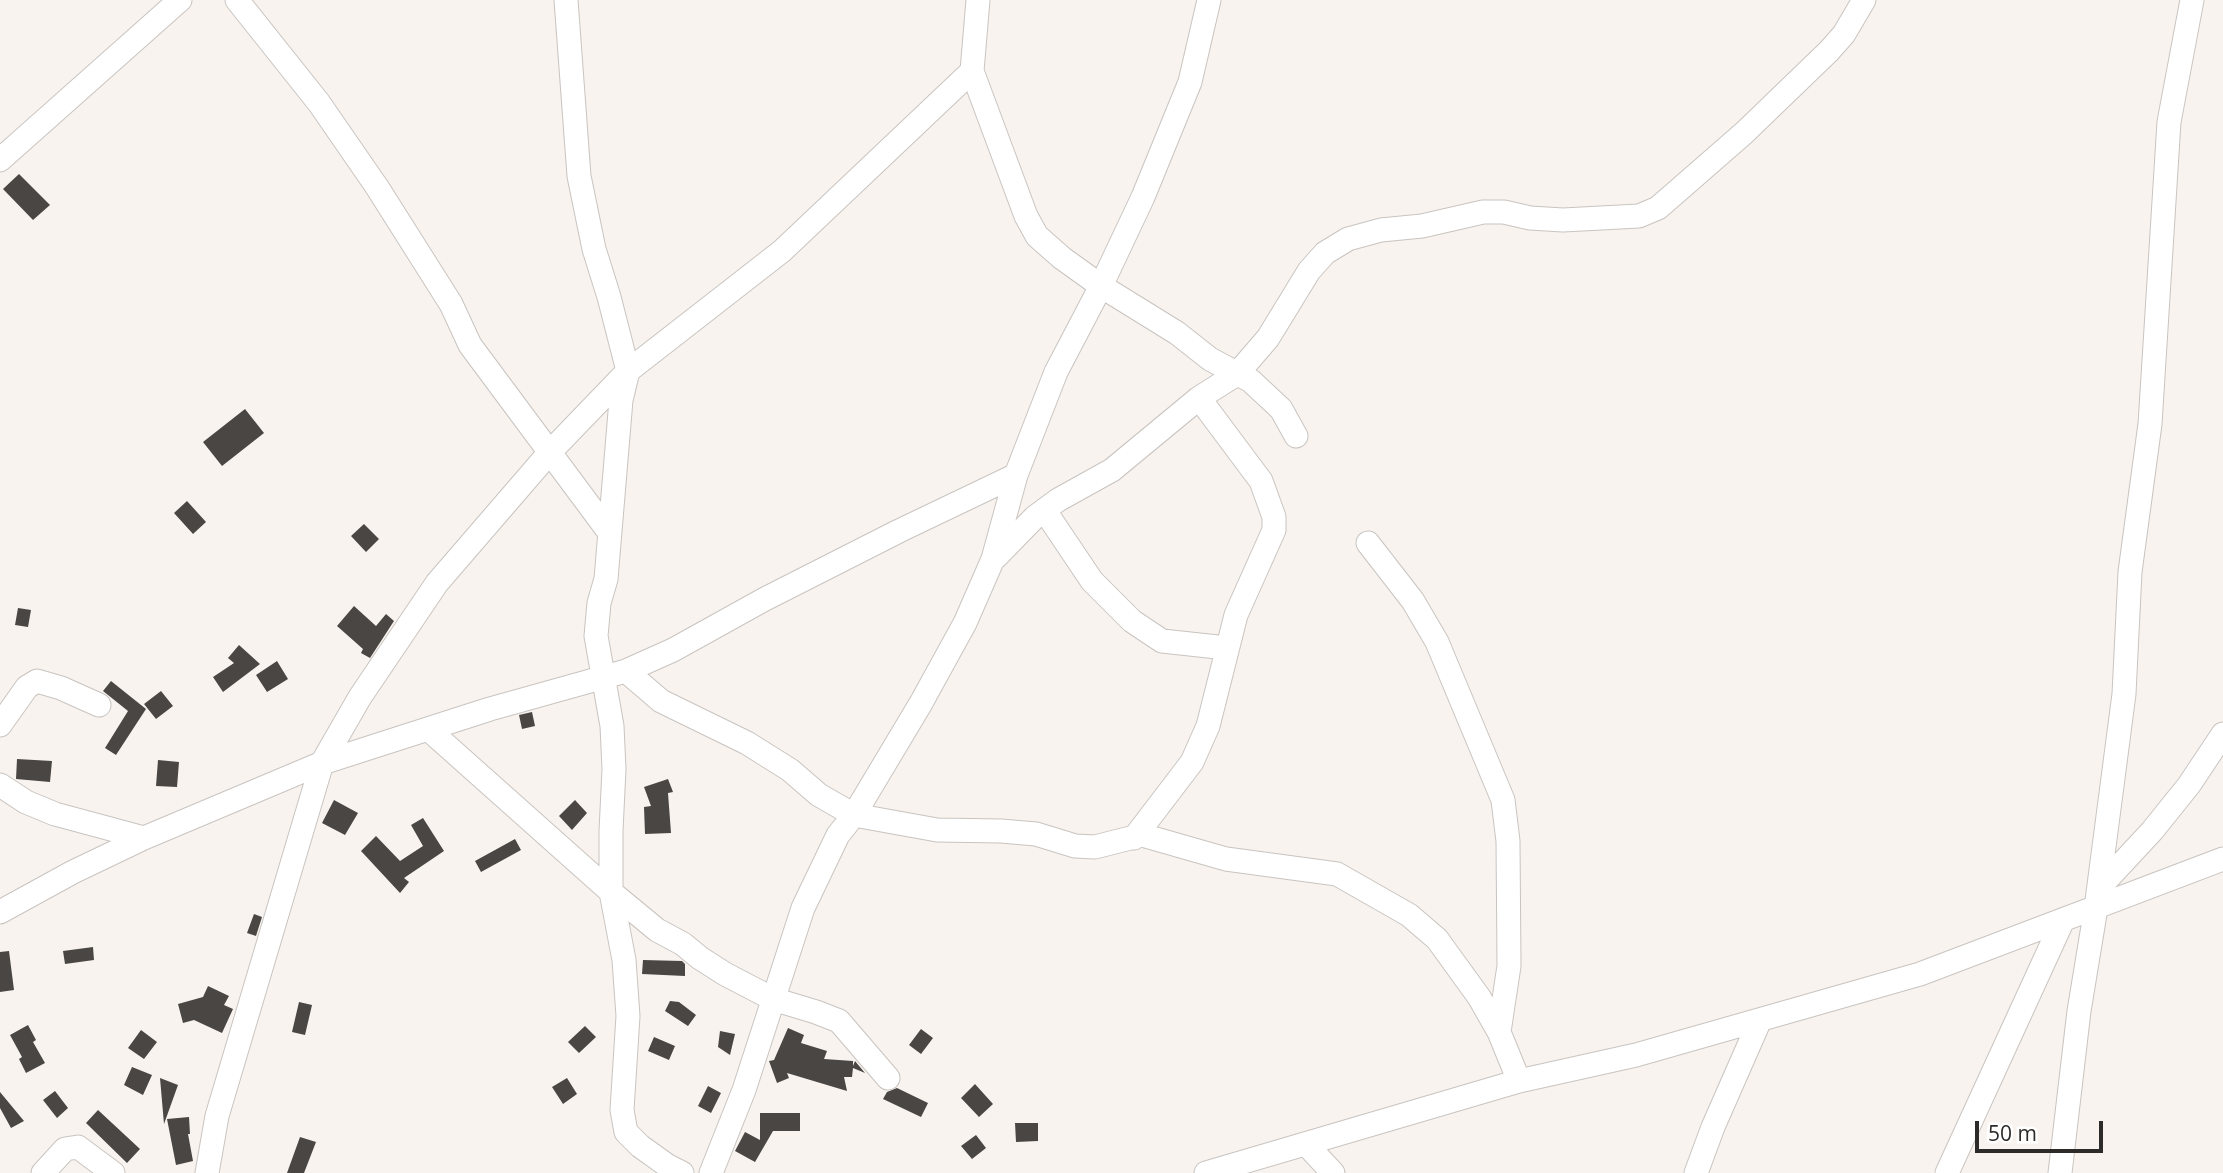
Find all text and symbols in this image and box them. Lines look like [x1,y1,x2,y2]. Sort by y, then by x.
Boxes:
scale bar [1978,1106,2106,1150]
text: 50 m [1988,1119,2037,1147]

